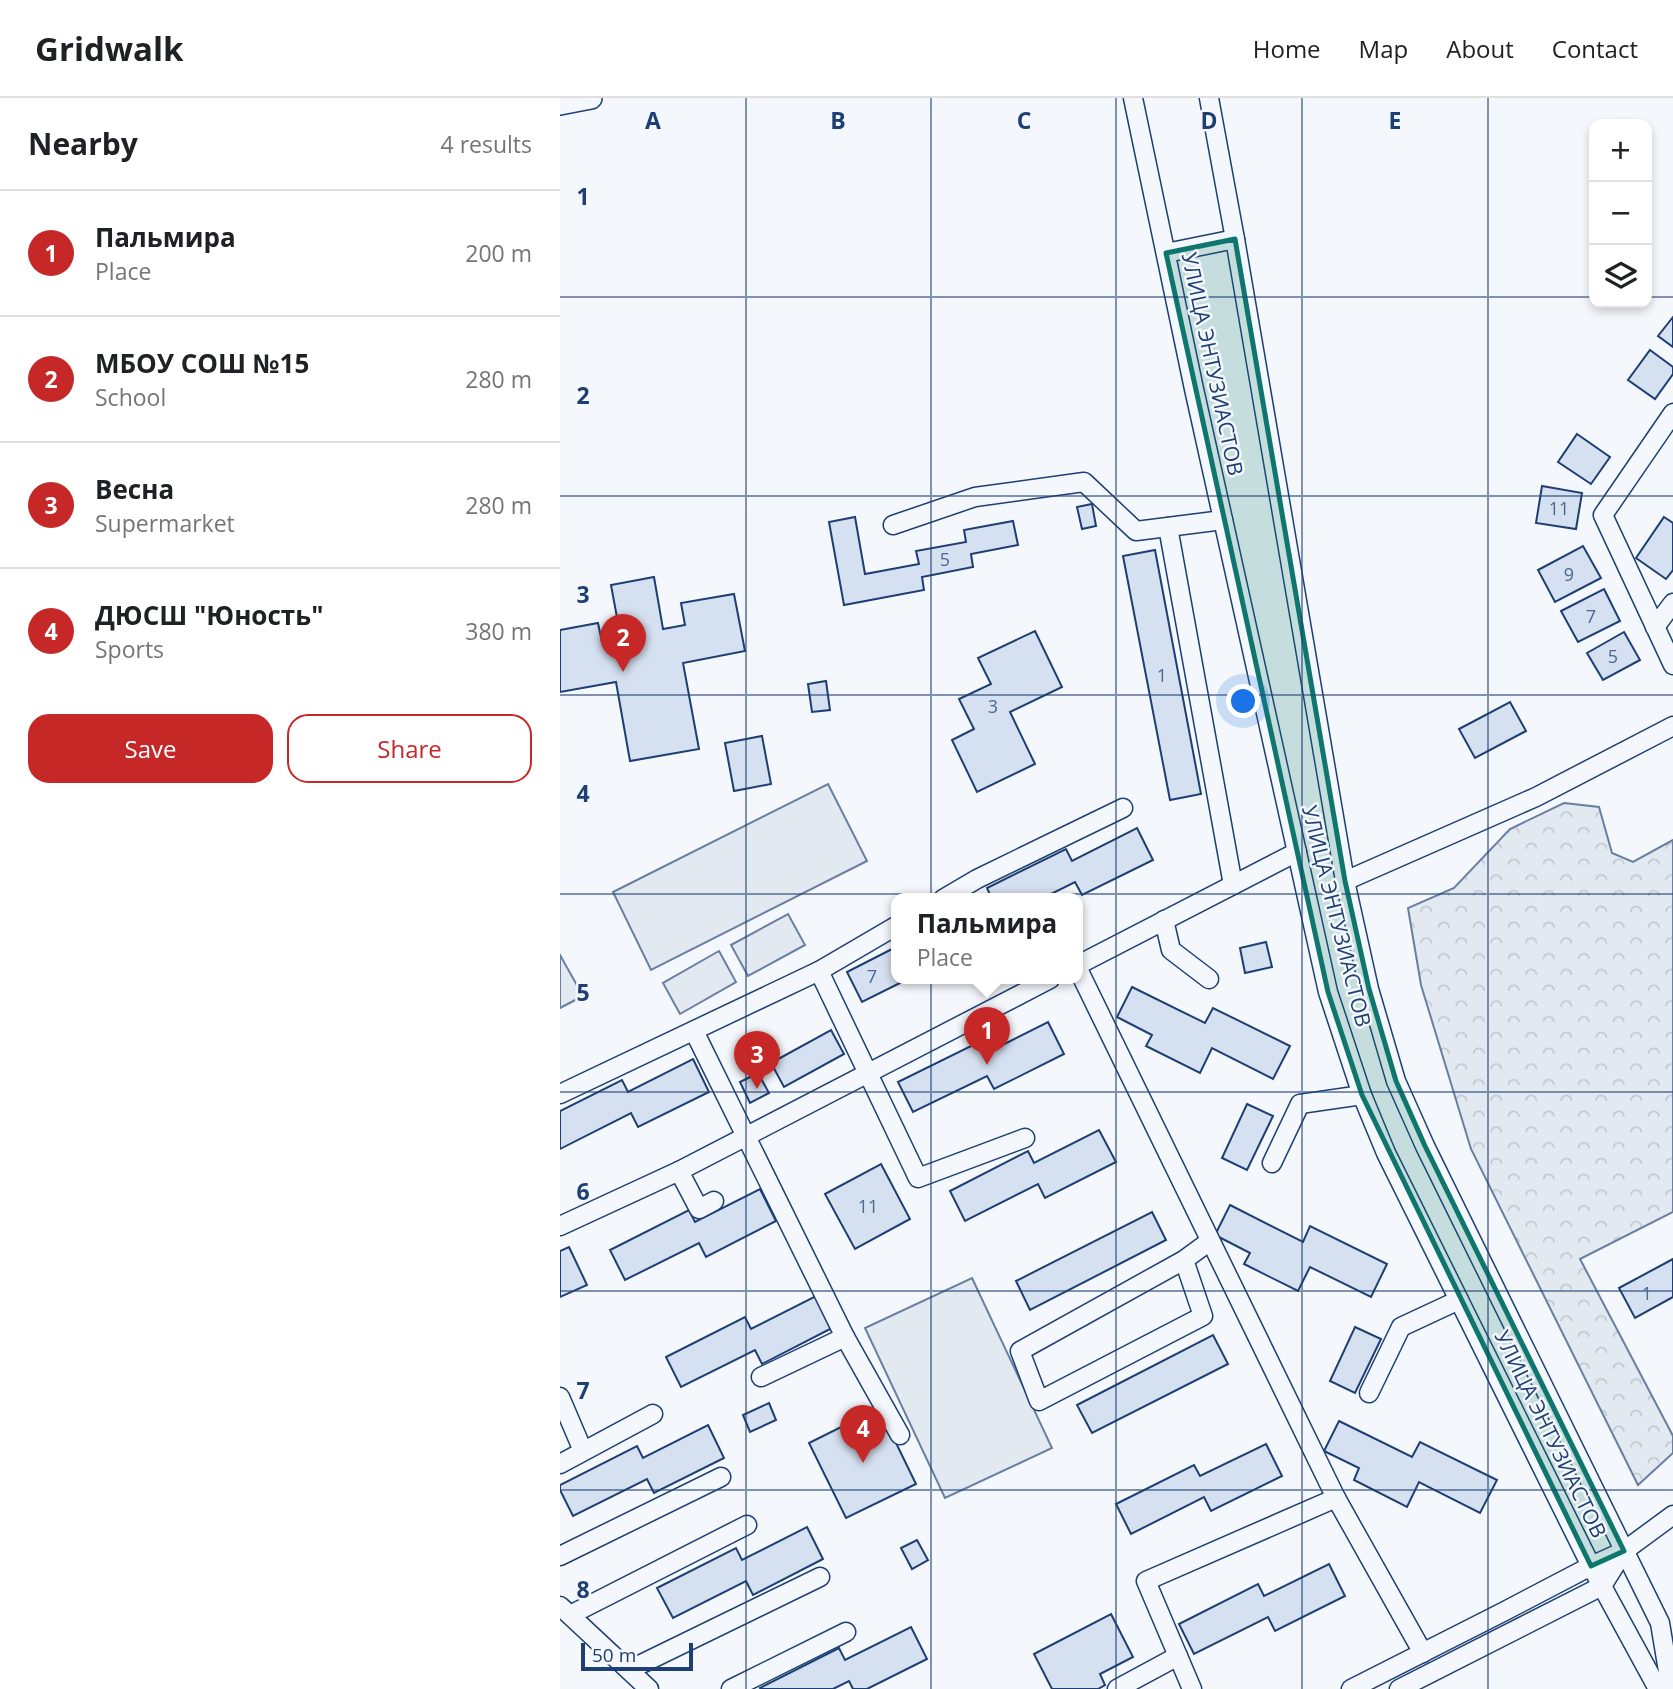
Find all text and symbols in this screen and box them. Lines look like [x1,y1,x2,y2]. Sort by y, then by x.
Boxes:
text: Gridwalk [35,26,184,71]
text: Home [1253,32,1321,65]
text: Map [1359,32,1408,65]
text: About [1446,32,1514,65]
text: Contact [1552,32,1638,65]
text: A [645,104,661,136]
text: B [830,104,846,136]
text: C [1017,104,1031,136]
text: D [1200,104,1218,136]
text: E [1389,104,1401,136]
map controls [1589,119,1652,308]
button: + [1589,119,1652,182]
text: Nearby [28,123,138,164]
text: 4 results [441,128,532,160]
text: 1 [576,180,590,212]
button: − [1589,182,1652,245]
text: Пальмира [95,219,236,255]
text: 1 [44,237,58,269]
text: 200 m [465,237,532,269]
button: layers [1589,245,1652,308]
street label: УЛИЦА ЭНТУЗИАСТОВ [1176,250,1250,478]
text: Place [95,255,151,287]
text: МБОУ СОШ №15 [95,345,309,381]
text: 2 [44,363,58,395]
text: 280 m [465,363,532,395]
text: 2 [576,379,590,411]
text: School [95,381,166,413]
text: Весна [95,471,174,507]
text: 3 [44,489,58,521]
text: 280 m [465,489,532,521]
house number: 11 [1549,496,1569,520]
text: Supermarket [95,507,235,539]
house number: 5 [940,547,950,571]
house number: 9 [1564,562,1574,586]
text: 3 [576,578,590,610]
text: ДЮСШ "Юность" [95,597,323,633]
house number: 7 [1586,604,1596,628]
pin: 2 [600,614,646,672]
text: 4 [44,615,58,647]
text: 380 m [465,615,532,647]
text: Sports [95,633,164,665]
house number: 5 [1608,644,1618,668]
house number: 1 [1157,663,1167,687]
your location [1226,684,1260,718]
house number: 3 [988,694,998,718]
button: Save [28,714,273,783]
button: Share [287,714,532,783]
text: 4 [576,777,590,809]
street label: УЛИЦА ЭНТУЗИАСТОВ [1296,802,1378,1030]
popup [891,893,1083,984]
text: Пальмира [917,905,1057,941]
text: Place [917,941,973,973]
house number: 7 [867,964,877,988]
text: 5 [576,976,590,1008]
pin: 1 [964,1007,1010,1065]
pin: 3 [734,1031,780,1089]
text: 6 [576,1175,590,1207]
house number: 11 [858,1194,878,1218]
house number: 1 [1642,1281,1652,1305]
street label: УЛИЦА ЭНТУЗИАСТОВ [1489,1326,1613,1542]
text: 7 [576,1374,590,1406]
pin: 4 [840,1405,886,1463]
text: 8 [576,1573,590,1605]
scale bar [581,1640,693,1672]
text: 50 m [592,1642,636,1668]

